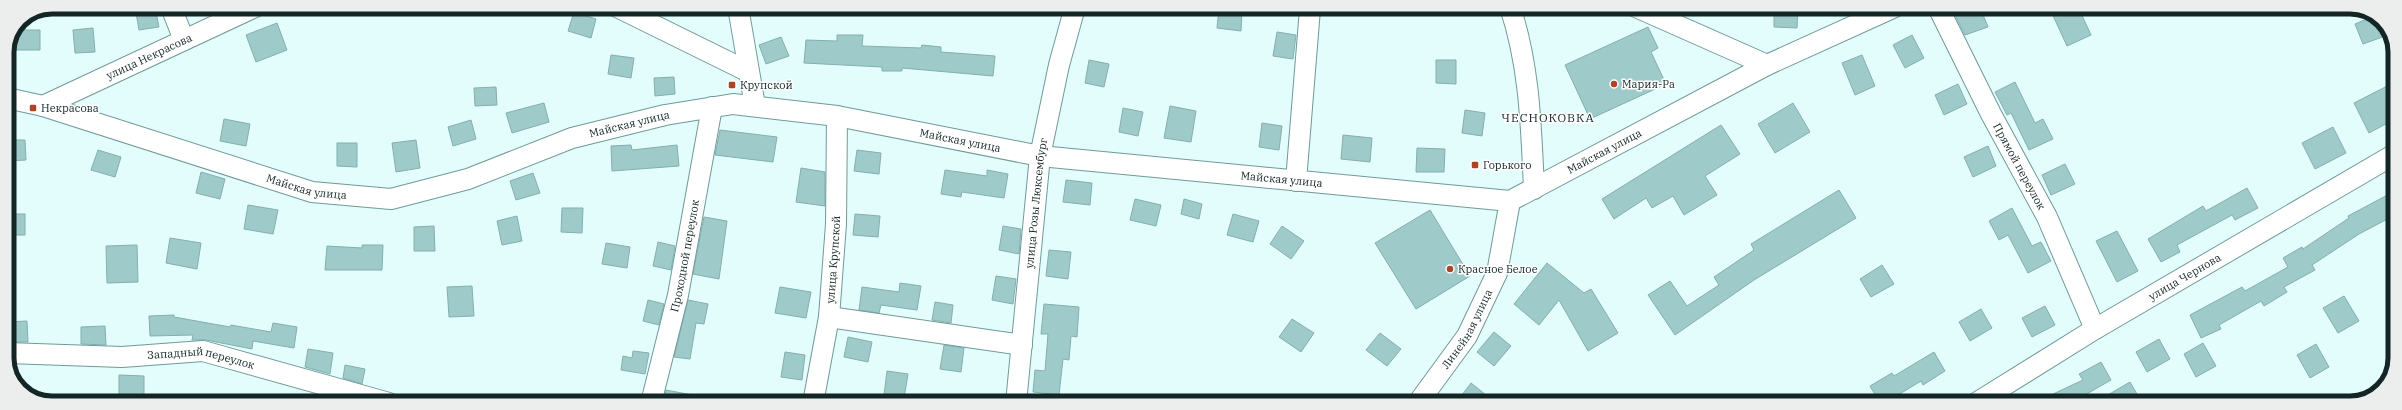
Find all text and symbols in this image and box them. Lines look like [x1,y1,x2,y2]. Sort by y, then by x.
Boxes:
street label: улица Некрасова [104,30,194,83]
place label: Мария-Ра [1622,77,1675,91]
place label: Крупской [740,78,793,92]
marker: Мария-Ра [1609,79,1619,89]
marker: Крупской [727,80,737,90]
place label: Некрасова [41,101,99,115]
marker: Некрасова [28,103,38,113]
street label: Майская улица [588,107,671,141]
district label: ЧЕСНОКОВКА [1501,110,1595,125]
street label: Прямой переулок [1990,121,2049,213]
street label: Майская улица [918,125,1002,155]
street label: Майская улица [1565,126,1644,177]
street label: улица Розы Люксембург [1022,136,1051,269]
place label: Горького [1483,158,1532,172]
marker: Горького [1470,160,1480,170]
street label: Майская улица [1240,168,1323,190]
street label: Майская улица [265,171,347,202]
street label: Проходной переулок [667,198,702,314]
street label: улица Крупской [823,216,843,304]
street label: улица Чернова [2146,250,2223,303]
place label: Красное Белое [1458,262,1538,276]
marker: Красное Белое [1445,264,1455,274]
street label: Линейная улица [1438,287,1495,372]
street label: Западный переулок [147,344,257,372]

